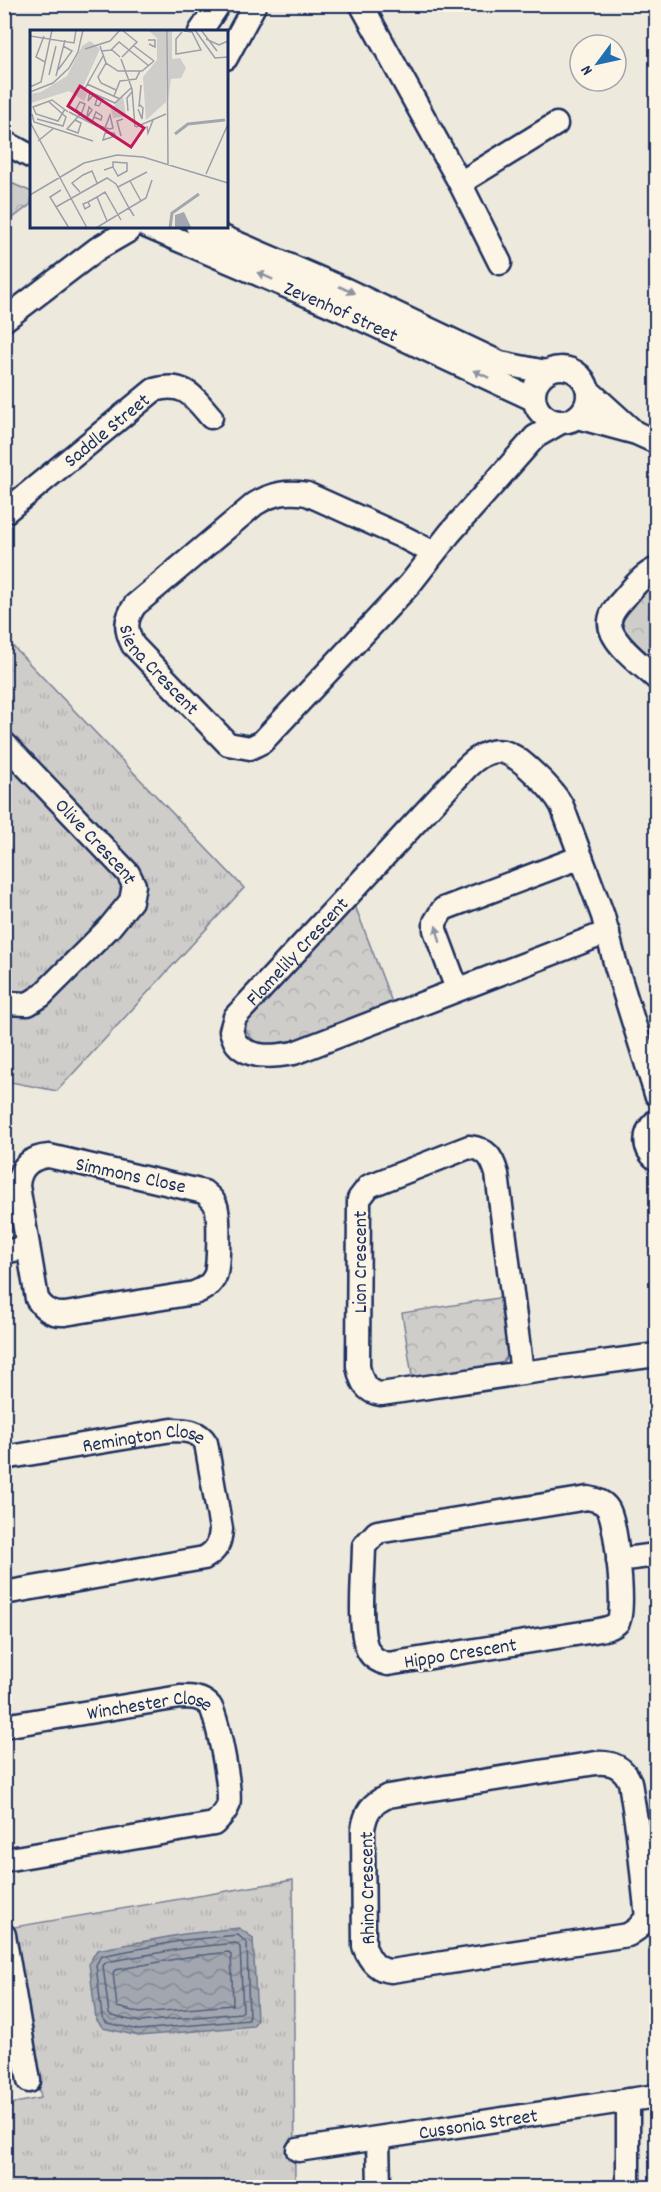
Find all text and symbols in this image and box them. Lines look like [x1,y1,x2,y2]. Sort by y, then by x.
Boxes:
inset map [30,30,228,228]
north arrow [568,33,628,93]
text: N [576,60,599,79]
one-way arrow [255,271,273,281]
street label: Zevenhof Street [279,276,402,351]
one-way arrow [339,286,356,295]
one-way arrow [472,369,489,378]
street label: Saddle Street [59,388,157,475]
street label: Siena Crescent [110,623,204,723]
street label: Olive Crescent [47,793,142,890]
street label: Flamelily Crescent [241,892,356,1014]
one-way arrow [433,925,442,943]
street label: Simmons Close [73,1152,188,1202]
street label: Lion Crescent [348,1211,376,1313]
street label: Remington Close [81,1419,211,1462]
street label: Hippo Crescent [402,1632,519,1678]
street label: Winchester Close [85,1686,218,1729]
street label: Rhino Crescent [354,1831,384,1945]
street label: Cussonia Street [417,2103,540,2149]

